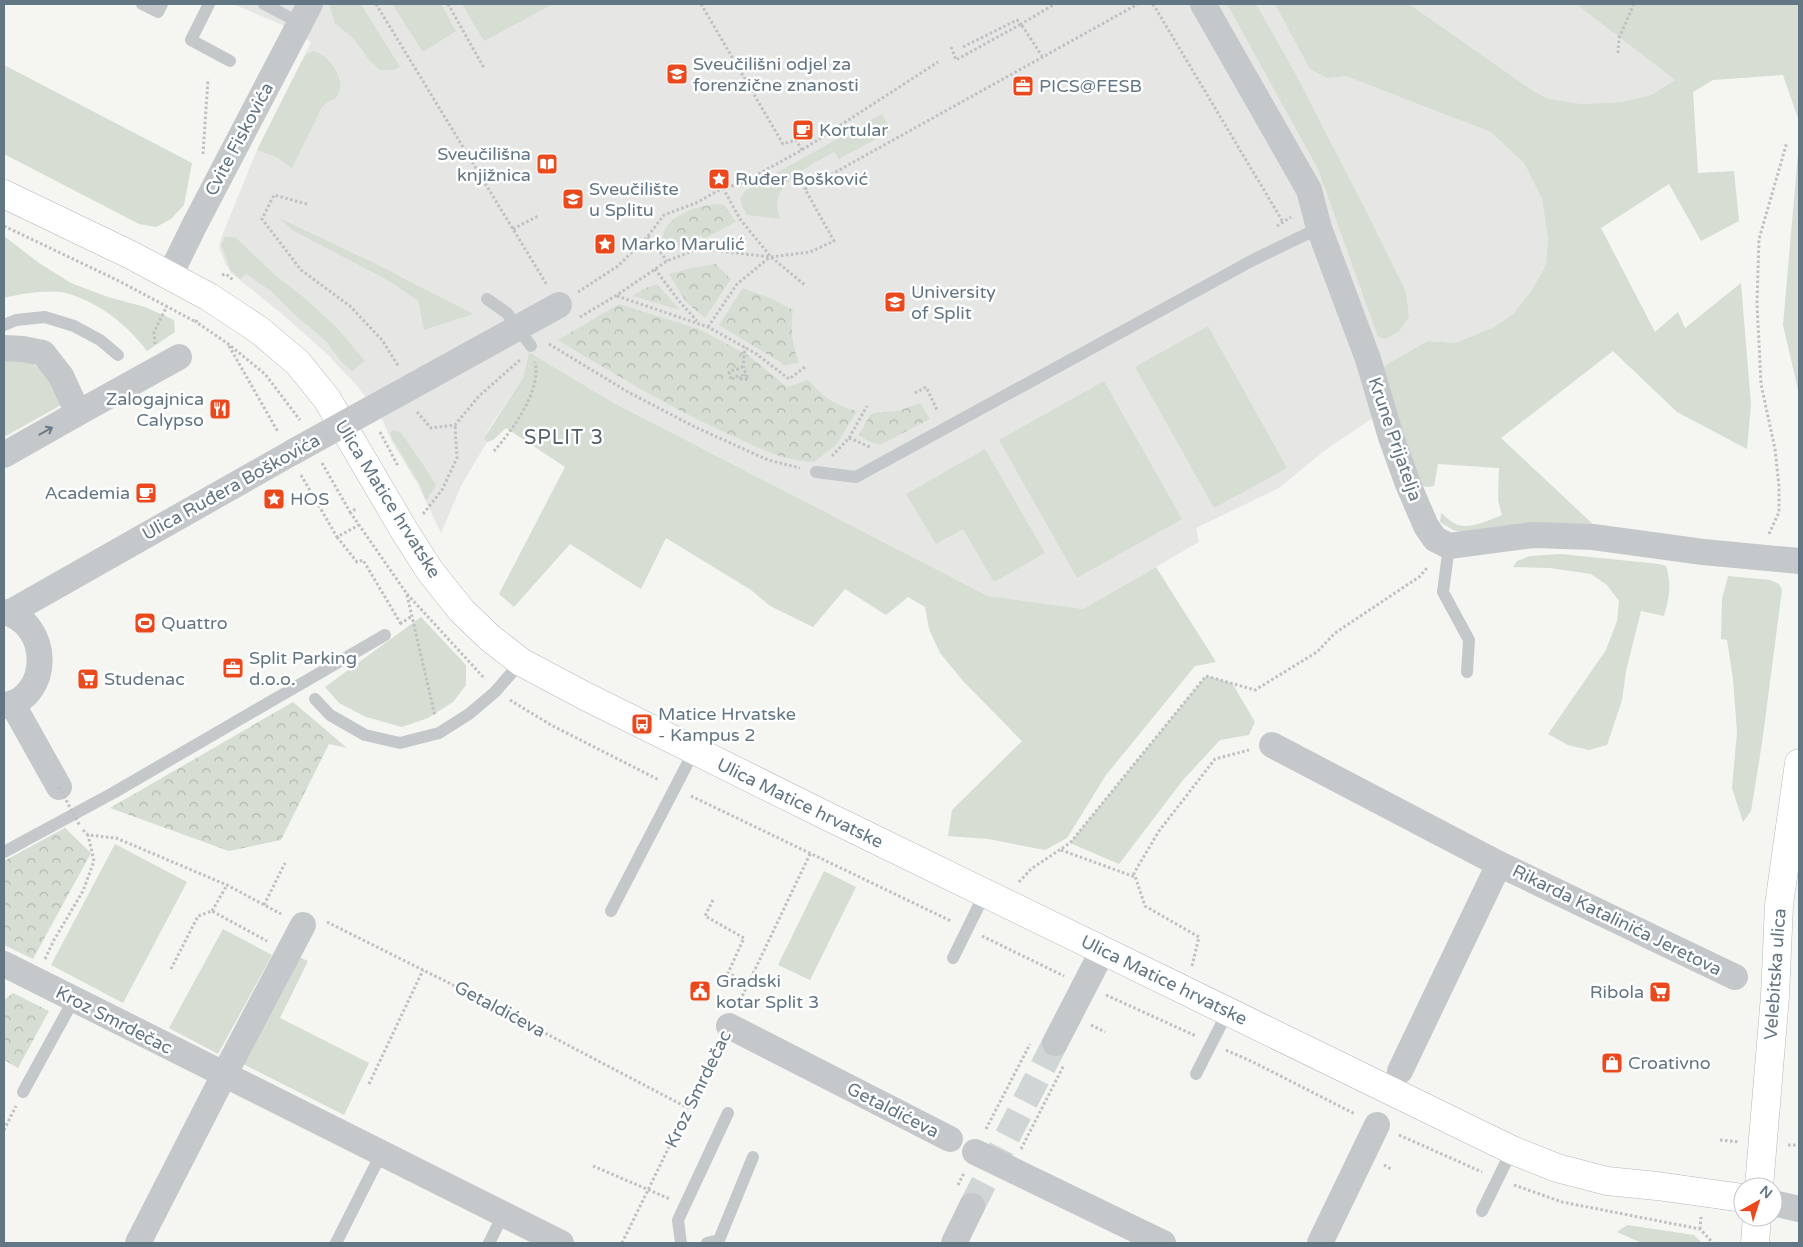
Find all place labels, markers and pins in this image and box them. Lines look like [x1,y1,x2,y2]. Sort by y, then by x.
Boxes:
place label: Sveučilišni odjel za forenzične znanosti [693,53,859,96]
school or university icon: Sveučilišni odjel za forenzične znanosti [665,62,689,86]
office icon: PICS@FESB [1011,74,1035,98]
place label: PICS@FESB [1039,75,1142,97]
cafe icon: Kortular [791,118,815,142]
place label: Kortular [819,119,888,141]
place label: Sveučilišna knjižnica [437,143,531,186]
library icon: Sveučilišna knjižnica [535,152,559,176]
place icon: Ruđer Bošković [707,167,731,191]
place label: Ruđer Bošković [735,168,868,190]
place label: Sveučilište u Splitu [589,178,679,221]
school or university icon: Sveučilište u Splitu [561,187,585,211]
place icon: Marko Marulić [593,232,617,256]
place label: Marko Marulić [621,233,745,255]
place label: University of Split [911,281,996,324]
school or university icon: University of Split [883,290,907,314]
place label: Zalogajnica Calypso [106,388,204,431]
restaurant icon: Zalogajnica Calypso [208,397,232,421]
cafe icon: Academia [134,481,158,505]
place label: Academia [44,482,130,504]
place icon: HOS [262,487,286,511]
place label: HOS [290,488,329,510]
sports icon: Quattro [133,611,157,635]
place label: Quattro [161,612,228,634]
place label: Split Parking d.o.o. [249,647,357,690]
office icon: Split Parking d.o.o. [221,656,245,680]
supermarket icon: Studenac [76,667,100,691]
place label: Studenac [104,668,185,690]
place label: Matice Hrvatske - Kampus 2 [658,703,796,746]
bus stop icon: Matice Hrvatske - Kampus 2 [630,712,654,736]
place label: Gradski kotar Split 3 [716,970,819,1013]
public building icon: Gradski kotar Split 3 [688,979,712,1003]
supermarket icon: Ribola [1648,980,1672,1004]
place label: Ribola [1590,981,1644,1003]
shop icon: Croativno [1600,1051,1624,1075]
place label: Croativno [1628,1052,1711,1074]

